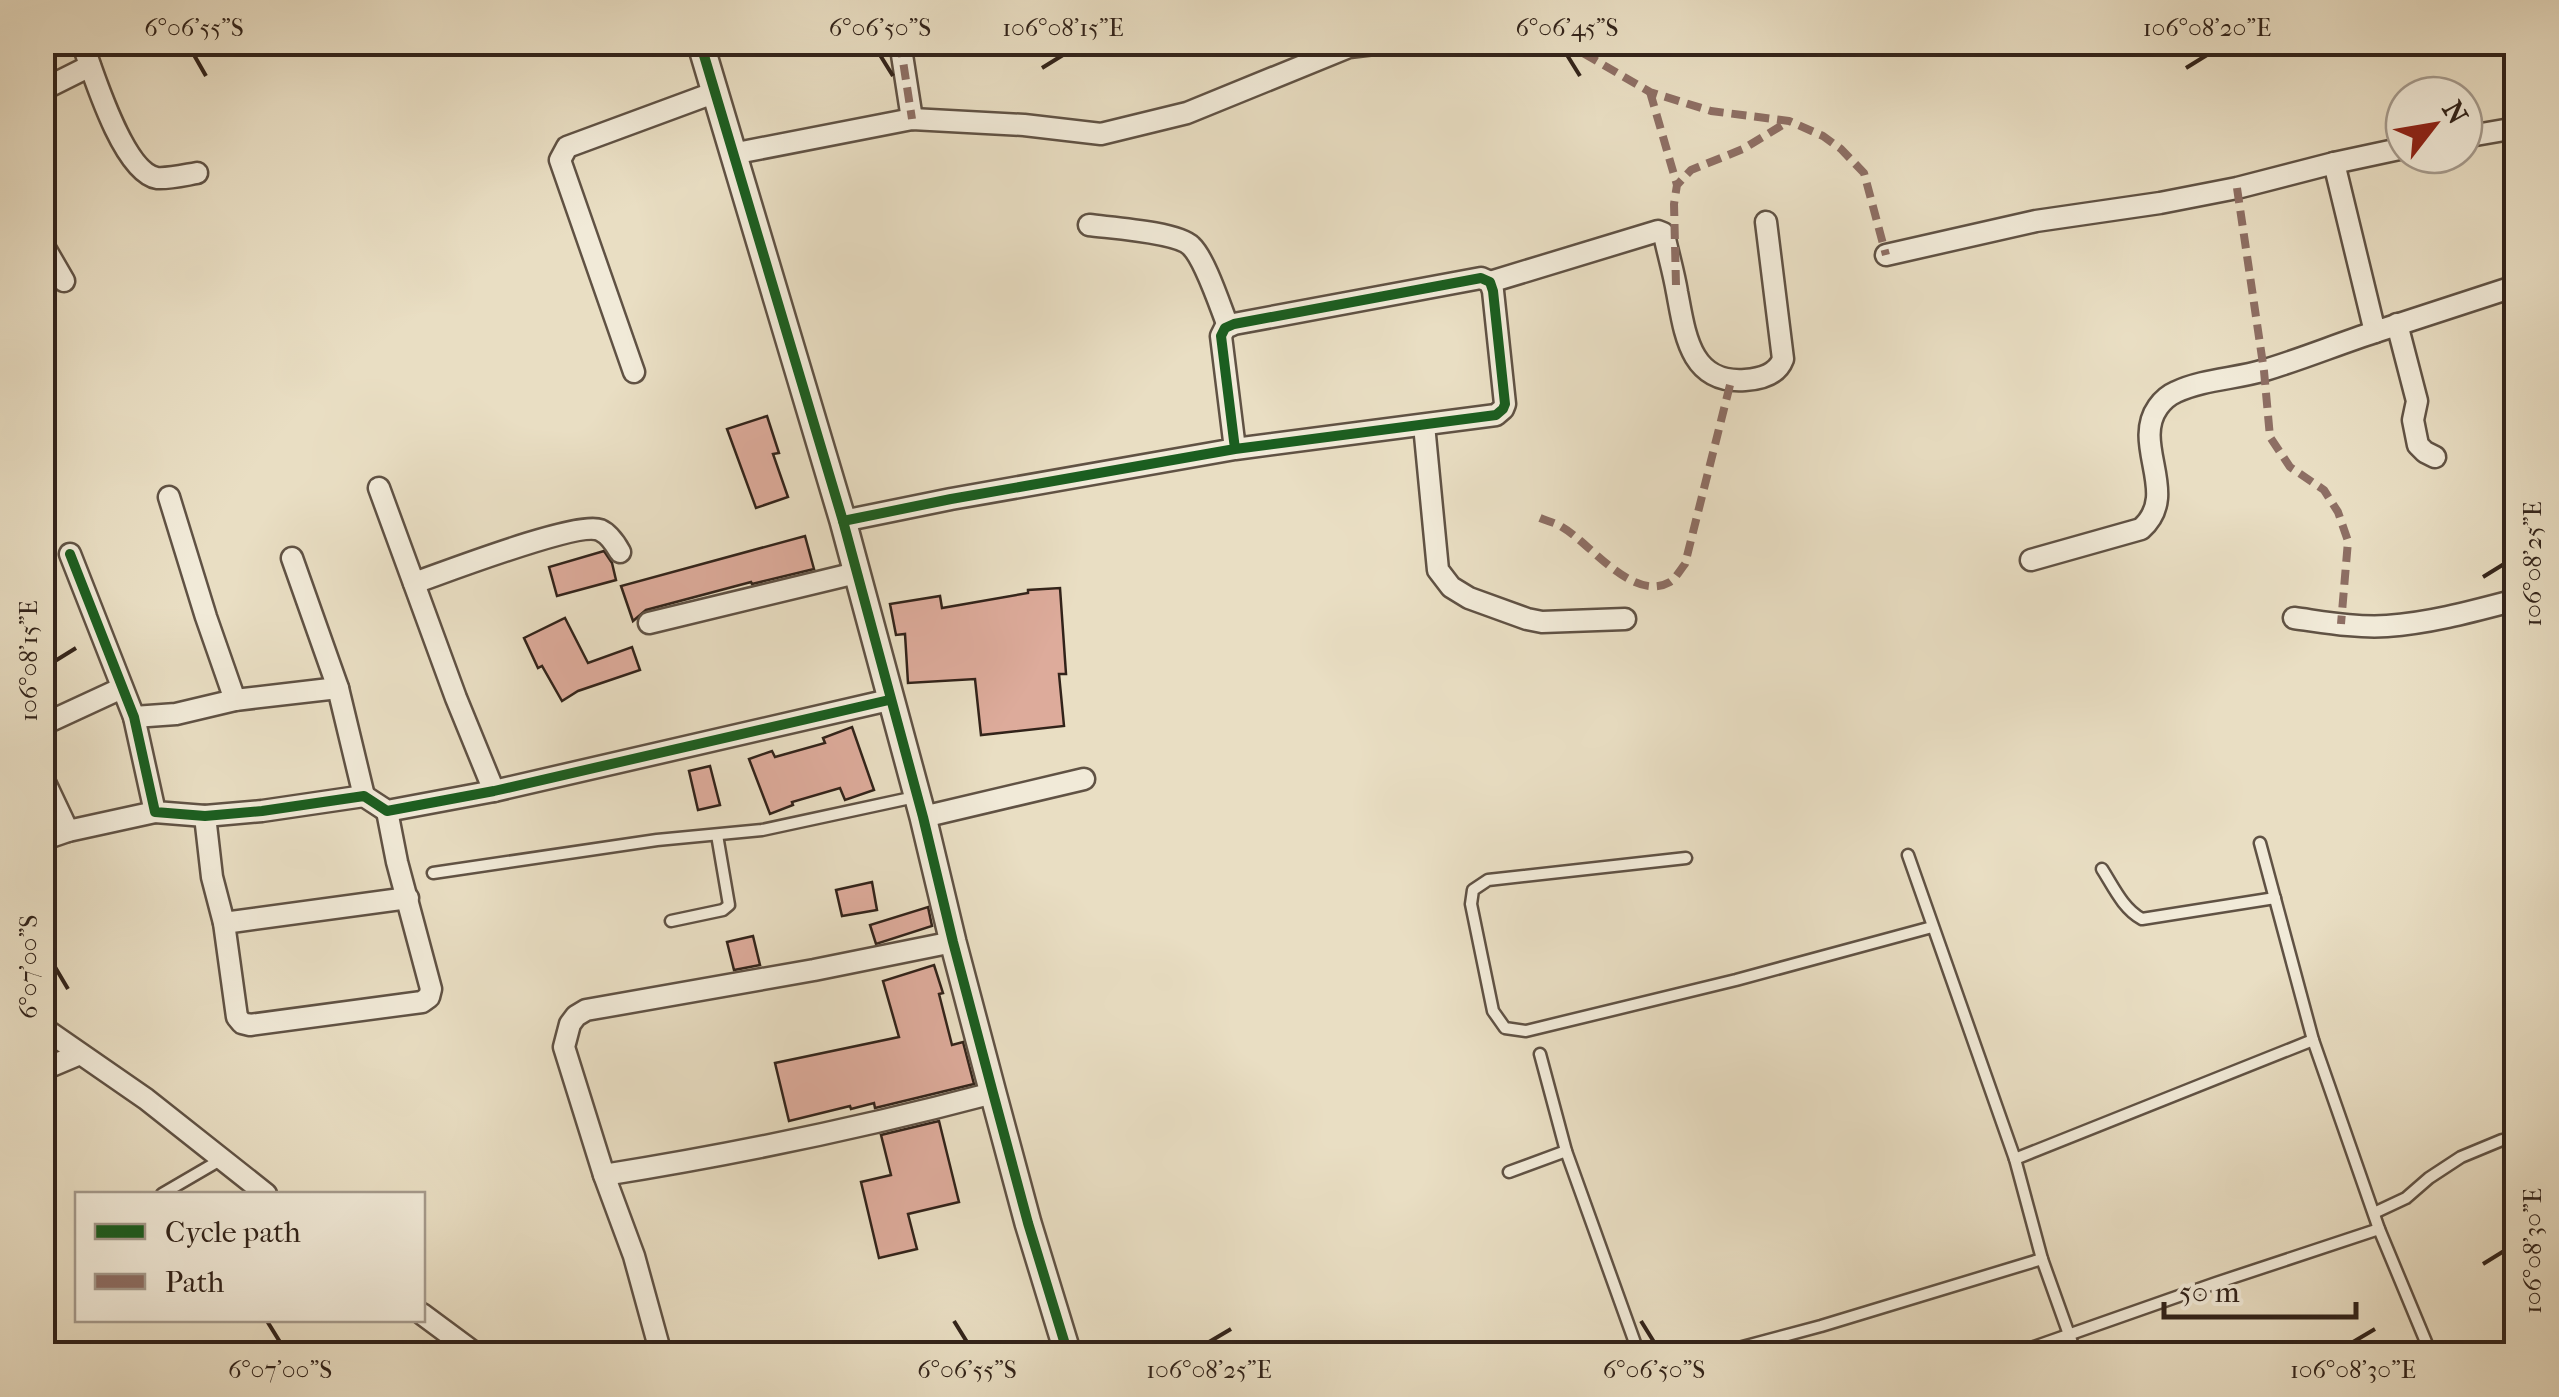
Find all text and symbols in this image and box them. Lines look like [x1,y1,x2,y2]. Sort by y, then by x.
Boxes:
text: 6°06'55"S [144,13,244,42]
text: 6°06'50"S [829,13,931,42]
text: 106°08'15"E [1002,13,1124,42]
text: 6°06'45"S [1516,13,1618,42]
text: 106°08'20"E [2143,13,2271,42]
north arrow [2384,75,2484,175]
text: N [2435,95,2475,131]
text: 106°08'25"E [2518,501,2547,627]
text: 106°08'15"E [14,600,43,722]
text: 6°07'00"S [14,915,43,1019]
text: 106°08'30"E [2518,1188,2547,1314]
legend [75,1192,425,1322]
text: Cycle path [165,1215,301,1250]
scale bar [2164,1257,2356,1319]
text: Path [165,1265,224,1300]
text: 50 m [2179,1275,2240,1310]
text: 6°07'00"S [228,1355,332,1384]
text: 6°06'55"S [917,1355,1017,1384]
text: 106°08'25"E [1146,1355,1272,1384]
text: 6°06'50"S [1603,1355,1705,1384]
text: 106°08'30"E [2290,1355,2416,1384]

